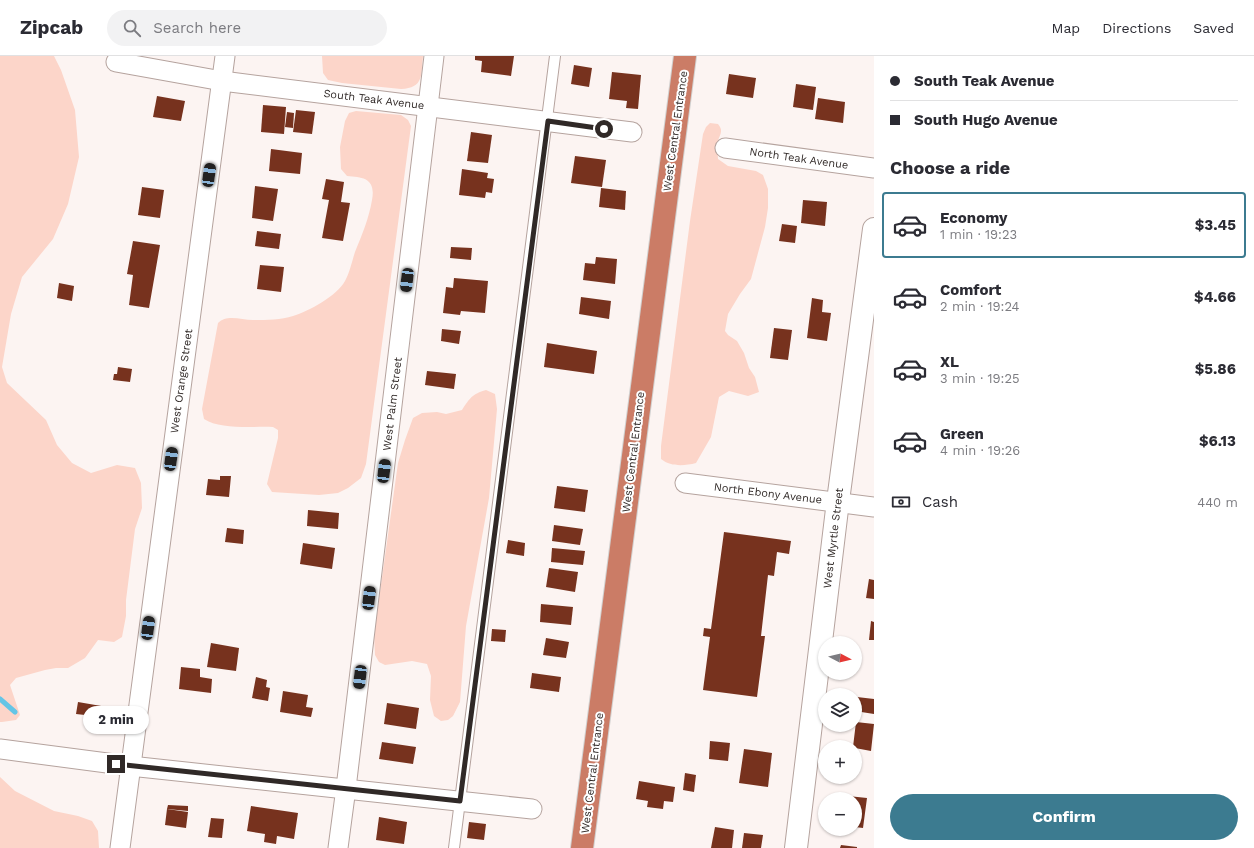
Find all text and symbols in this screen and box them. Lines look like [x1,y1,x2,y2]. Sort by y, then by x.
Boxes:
search box [107,10,387,46]
text: Zipcab [20,16,83,39]
icon: search [121,17,143,39]
text: Search here [153,19,241,37]
text: Map [1052,20,1080,36]
text: Directions [1102,20,1171,36]
text: Saved [1193,20,1234,36]
street label: West Central Entrance [661,70,690,192]
text: South Teak Avenue [914,72,1055,90]
street label: South Teak Avenue [323,87,425,112]
text: South Hugo Avenue [914,111,1058,129]
route start [595,120,613,138]
street label: North Teak Avenue [749,145,849,172]
text: Choose a ride [890,157,1010,178]
car [201,162,217,188]
icon: car [892,207,928,243]
text: Economy [940,209,1007,227]
text: $3.45 [1195,216,1236,234]
text: 1 min · 19:23 [940,227,1017,242]
car [400,267,414,293]
icon: car [892,279,928,315]
text: Comfort [940,281,1001,299]
text: $4.66 [1194,288,1236,306]
text: 2 min · 19:24 [940,299,1020,314]
street label: West Orange Street [168,328,195,434]
icon: car [892,351,928,387]
text: XL [940,353,959,371]
street label: West Palm Street [380,356,405,452]
text: $5.86 [1195,360,1236,378]
text: 3 min · 19:25 [940,371,1020,386]
street label: West Central Entrance [620,391,647,513]
icon: car [892,423,928,459]
text: Green [940,425,984,443]
text: $6.13 [1199,432,1236,450]
text: 4 min · 19:26 [940,443,1020,458]
car [163,446,179,472]
car [377,458,391,484]
street label: North Ebony Avenue [713,480,823,507]
street label: West Myrtle Street [821,487,846,589]
icon: cash [890,491,912,513]
text: Cash [922,493,958,511]
text: 440 m [1197,495,1238,510]
car [362,585,376,611]
car [140,615,156,641]
north arrow [818,636,862,680]
map controls [818,636,862,836]
car [353,664,367,690]
button: layers [818,688,862,732]
callout: 2 min [83,706,149,734]
text: 2 min [98,712,134,727]
street label: West Central Entrance [579,712,606,834]
button: + [818,740,862,784]
route end [107,755,125,773]
button: − [818,792,862,836]
button: Confirm [890,794,1238,840]

